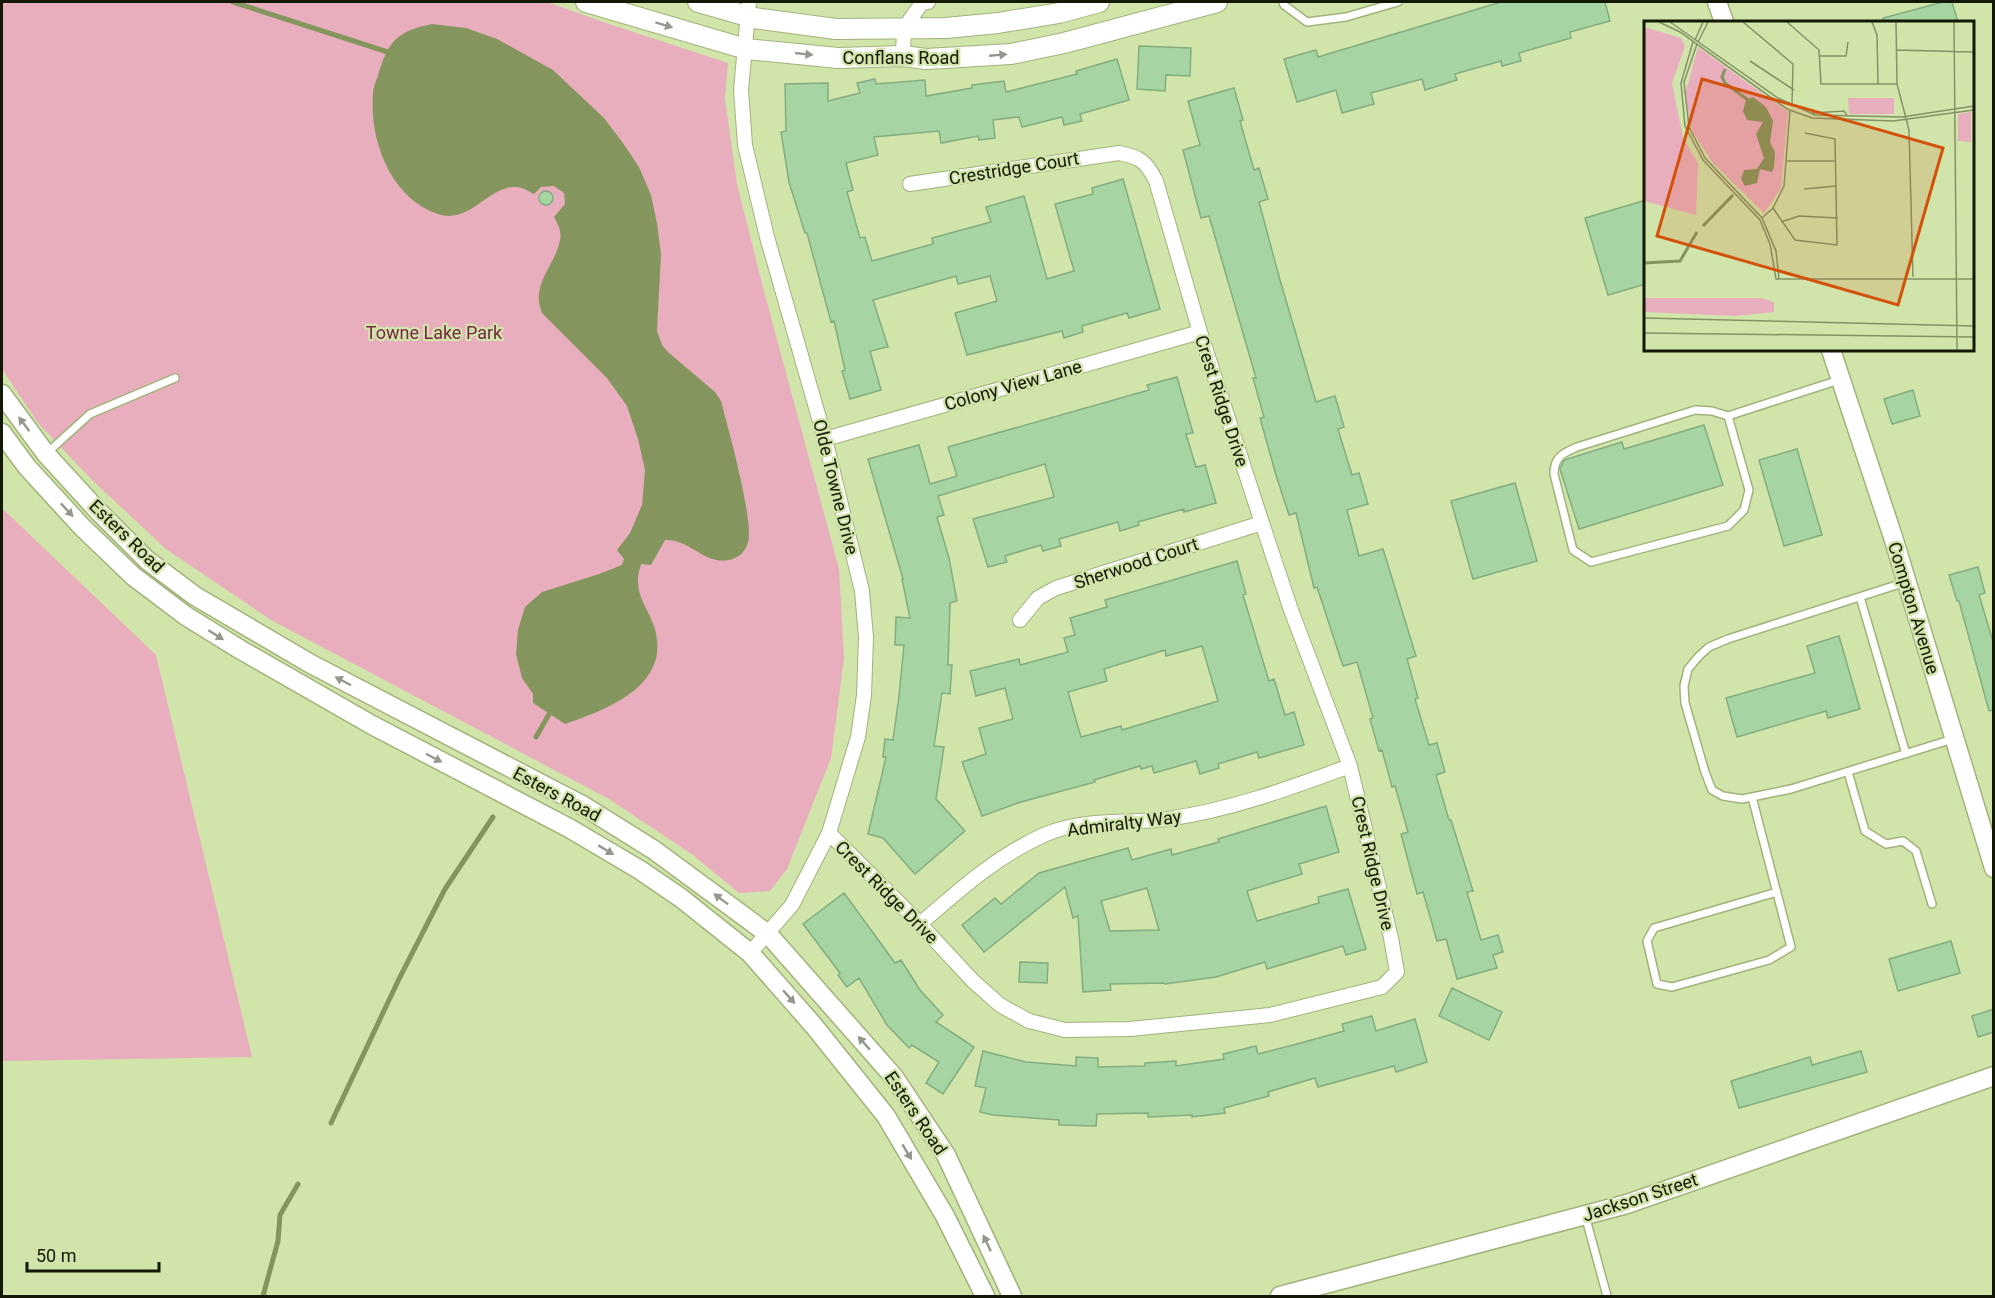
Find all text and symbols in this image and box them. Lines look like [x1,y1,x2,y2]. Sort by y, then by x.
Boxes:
one-way arrow [655,21,673,31]
inset map [1644,21,1974,351]
street label: Conflans Road [843,47,959,68]
one-way arrow [795,49,814,59]
one-way arrow [989,50,1008,60]
street label: Crestridge Court [947,147,1081,189]
park label: Towne Lake Park [366,322,503,343]
street label: Crest Ridge Drive [1191,333,1253,469]
street label: Colony View Lane [942,355,1084,415]
one-way arrow [17,416,30,432]
street label: Olde Towne Drive [809,417,863,557]
street label: Esters Road [85,495,169,577]
one-way arrow [60,503,74,518]
street label: Sherwood Court [1071,533,1201,593]
street label: Compton Avenue [1884,539,1944,677]
one-way arrow [208,629,224,640]
one-way arrow [335,677,352,686]
one-way arrow [426,753,443,763]
street label: Esters Road [510,762,604,826]
street label: Crest Ridge Drive [1347,794,1399,932]
street label: Admiralty Way [1066,806,1183,840]
street label: Crest Ridge Drive [831,836,943,948]
one-way arrow [598,845,615,855]
one-way arrow [714,893,730,905]
one-way arrow [782,990,796,1005]
one-way arrow [858,1036,871,1051]
street label: Esters Road [880,1067,952,1159]
one-way arrow [902,1144,912,1161]
street label: Jackson Street [1580,1168,1700,1225]
scale bar [27,1235,159,1273]
one-way arrow [983,1235,992,1252]
text: 50 m [36,1245,76,1266]

